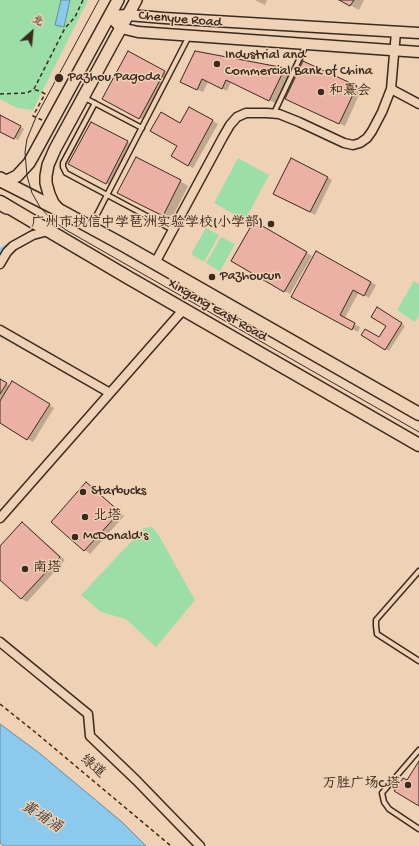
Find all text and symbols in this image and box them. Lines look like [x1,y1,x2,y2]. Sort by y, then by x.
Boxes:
street label: Chenyue Road [138,8,222,32]
north arrow [12,12,52,52]
text: 北 [30,13,45,29]
place label: Industrial and Commercial Bank of China [225,48,372,80]
marker: Industrial and Commercial Bank of China [212,59,222,69]
place label: Pazhou Pagoda [68,70,161,86]
marker: Pazhou Pagoda [53,72,65,84]
place label: 和熹会 [329,84,371,100]
marker: 和熹会 [316,87,326,97]
place label: 广州市执信中学琶洲实验学校(小学部) [31,216,263,232]
marker: 广州市执信中学琶洲实验学校(小学部) [266,219,276,229]
place label: Pazhoucun [220,269,281,285]
marker: Pazhoucun [207,272,217,282]
street label: Xingang East Road [164,276,270,346]
place label: Starbucks [91,484,146,500]
marker: Starbucks [78,487,88,497]
place label: 北塔 [93,509,121,525]
marker: 北塔 [80,512,90,522]
place label: McDonald's [83,529,148,545]
marker: McDonald's [70,532,80,542]
place label: 南塔 [33,561,61,577]
marker: 南塔 [20,564,30,574]
street label: 绿道 [76,752,108,782]
place label: 万胜广场C塔 [322,777,400,793]
marker: 万胜广场C塔 [403,780,413,790]
water label: 黄埔涌 [17,798,65,838]

